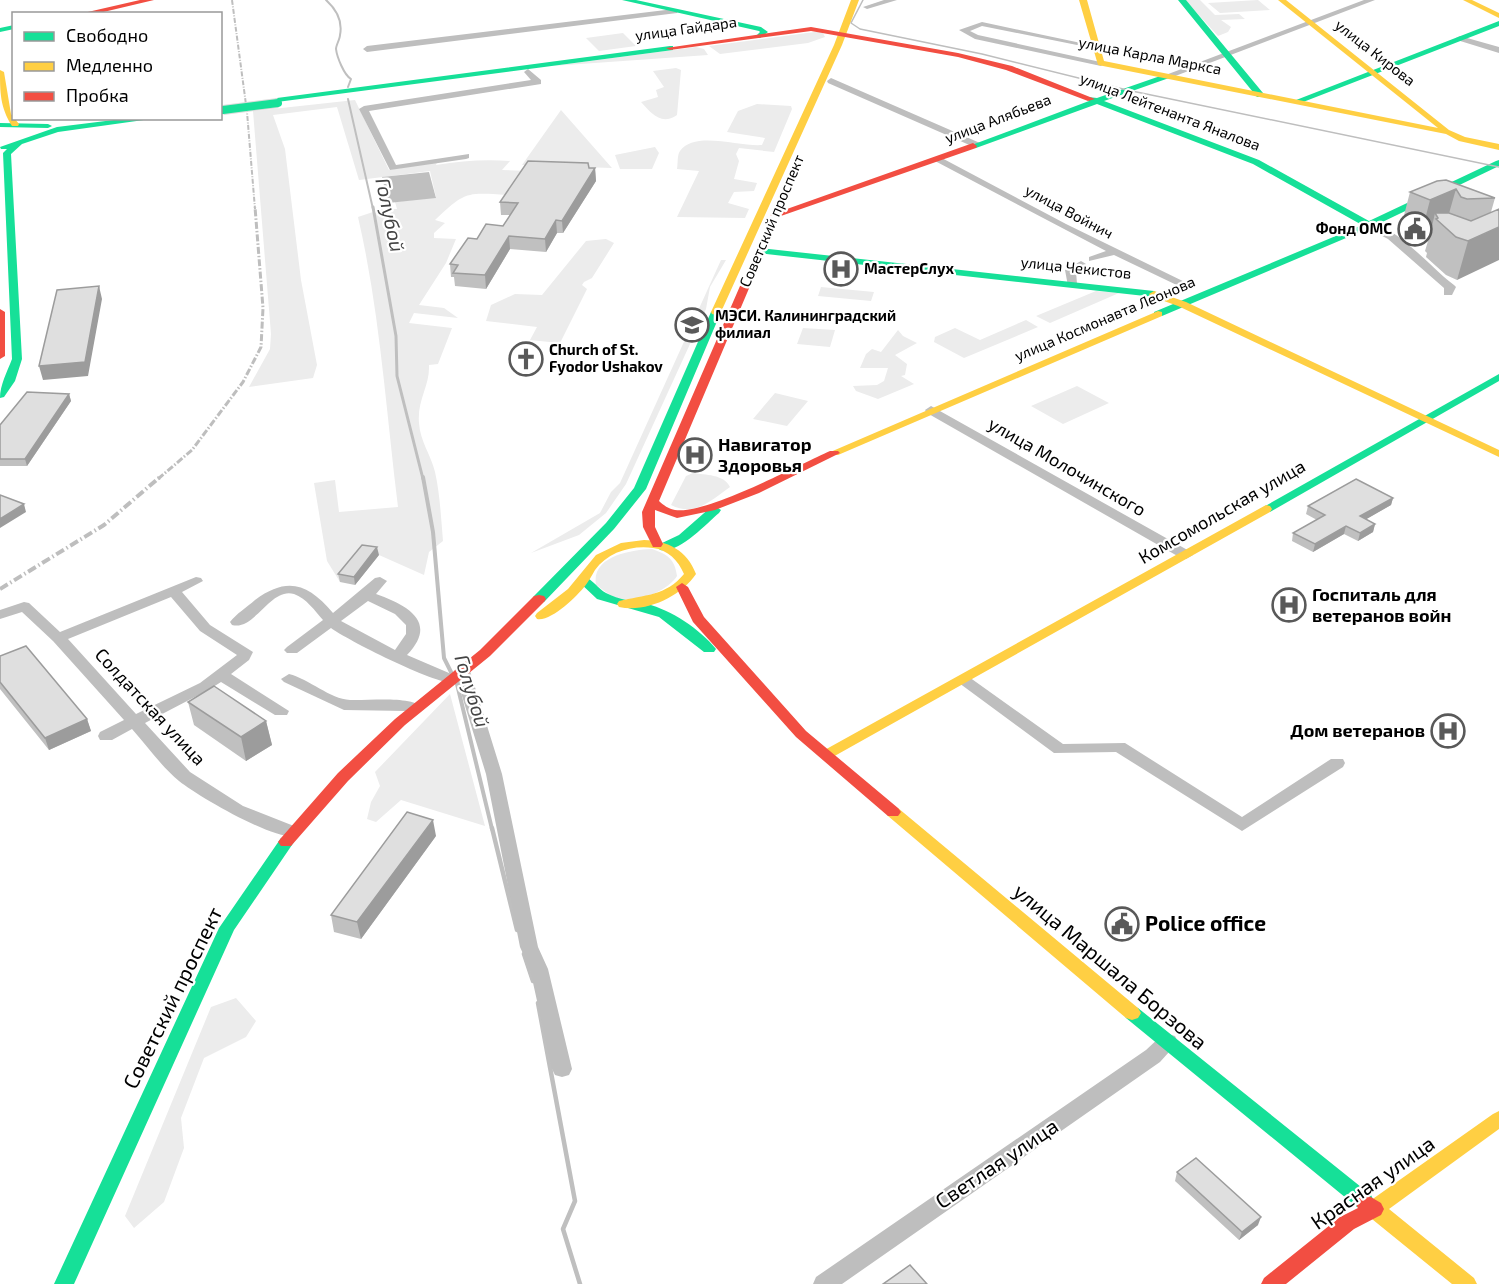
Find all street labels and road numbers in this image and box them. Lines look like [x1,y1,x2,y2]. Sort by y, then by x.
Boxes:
street label: улица Гайдара [634,12,738,45]
street label: улица Кирова [1331,15,1419,90]
street label: улица Карла Маркса [1077,32,1223,79]
street label: улица Лейтенанта Яналова [1077,68,1263,155]
street label: улица Алябьева [942,90,1054,148]
street label: Советский проспект [735,152,807,290]
street label: улица Войнич [1022,180,1117,243]
street label: улица Чекистов [1020,252,1132,283]
street label: улица Космонавта Леонова [1012,272,1198,365]
street label: улица Молочинского [985,412,1150,520]
street label: Комсомольская улица [1134,454,1309,568]
street label: Солдатская улица [91,643,211,769]
street label: улица Маршала Борзова [1009,878,1213,1055]
street label: Советский проспект [117,902,227,1092]
street label: Светлая улица [930,1112,1063,1214]
street label: Красная улица [1305,1130,1439,1235]

